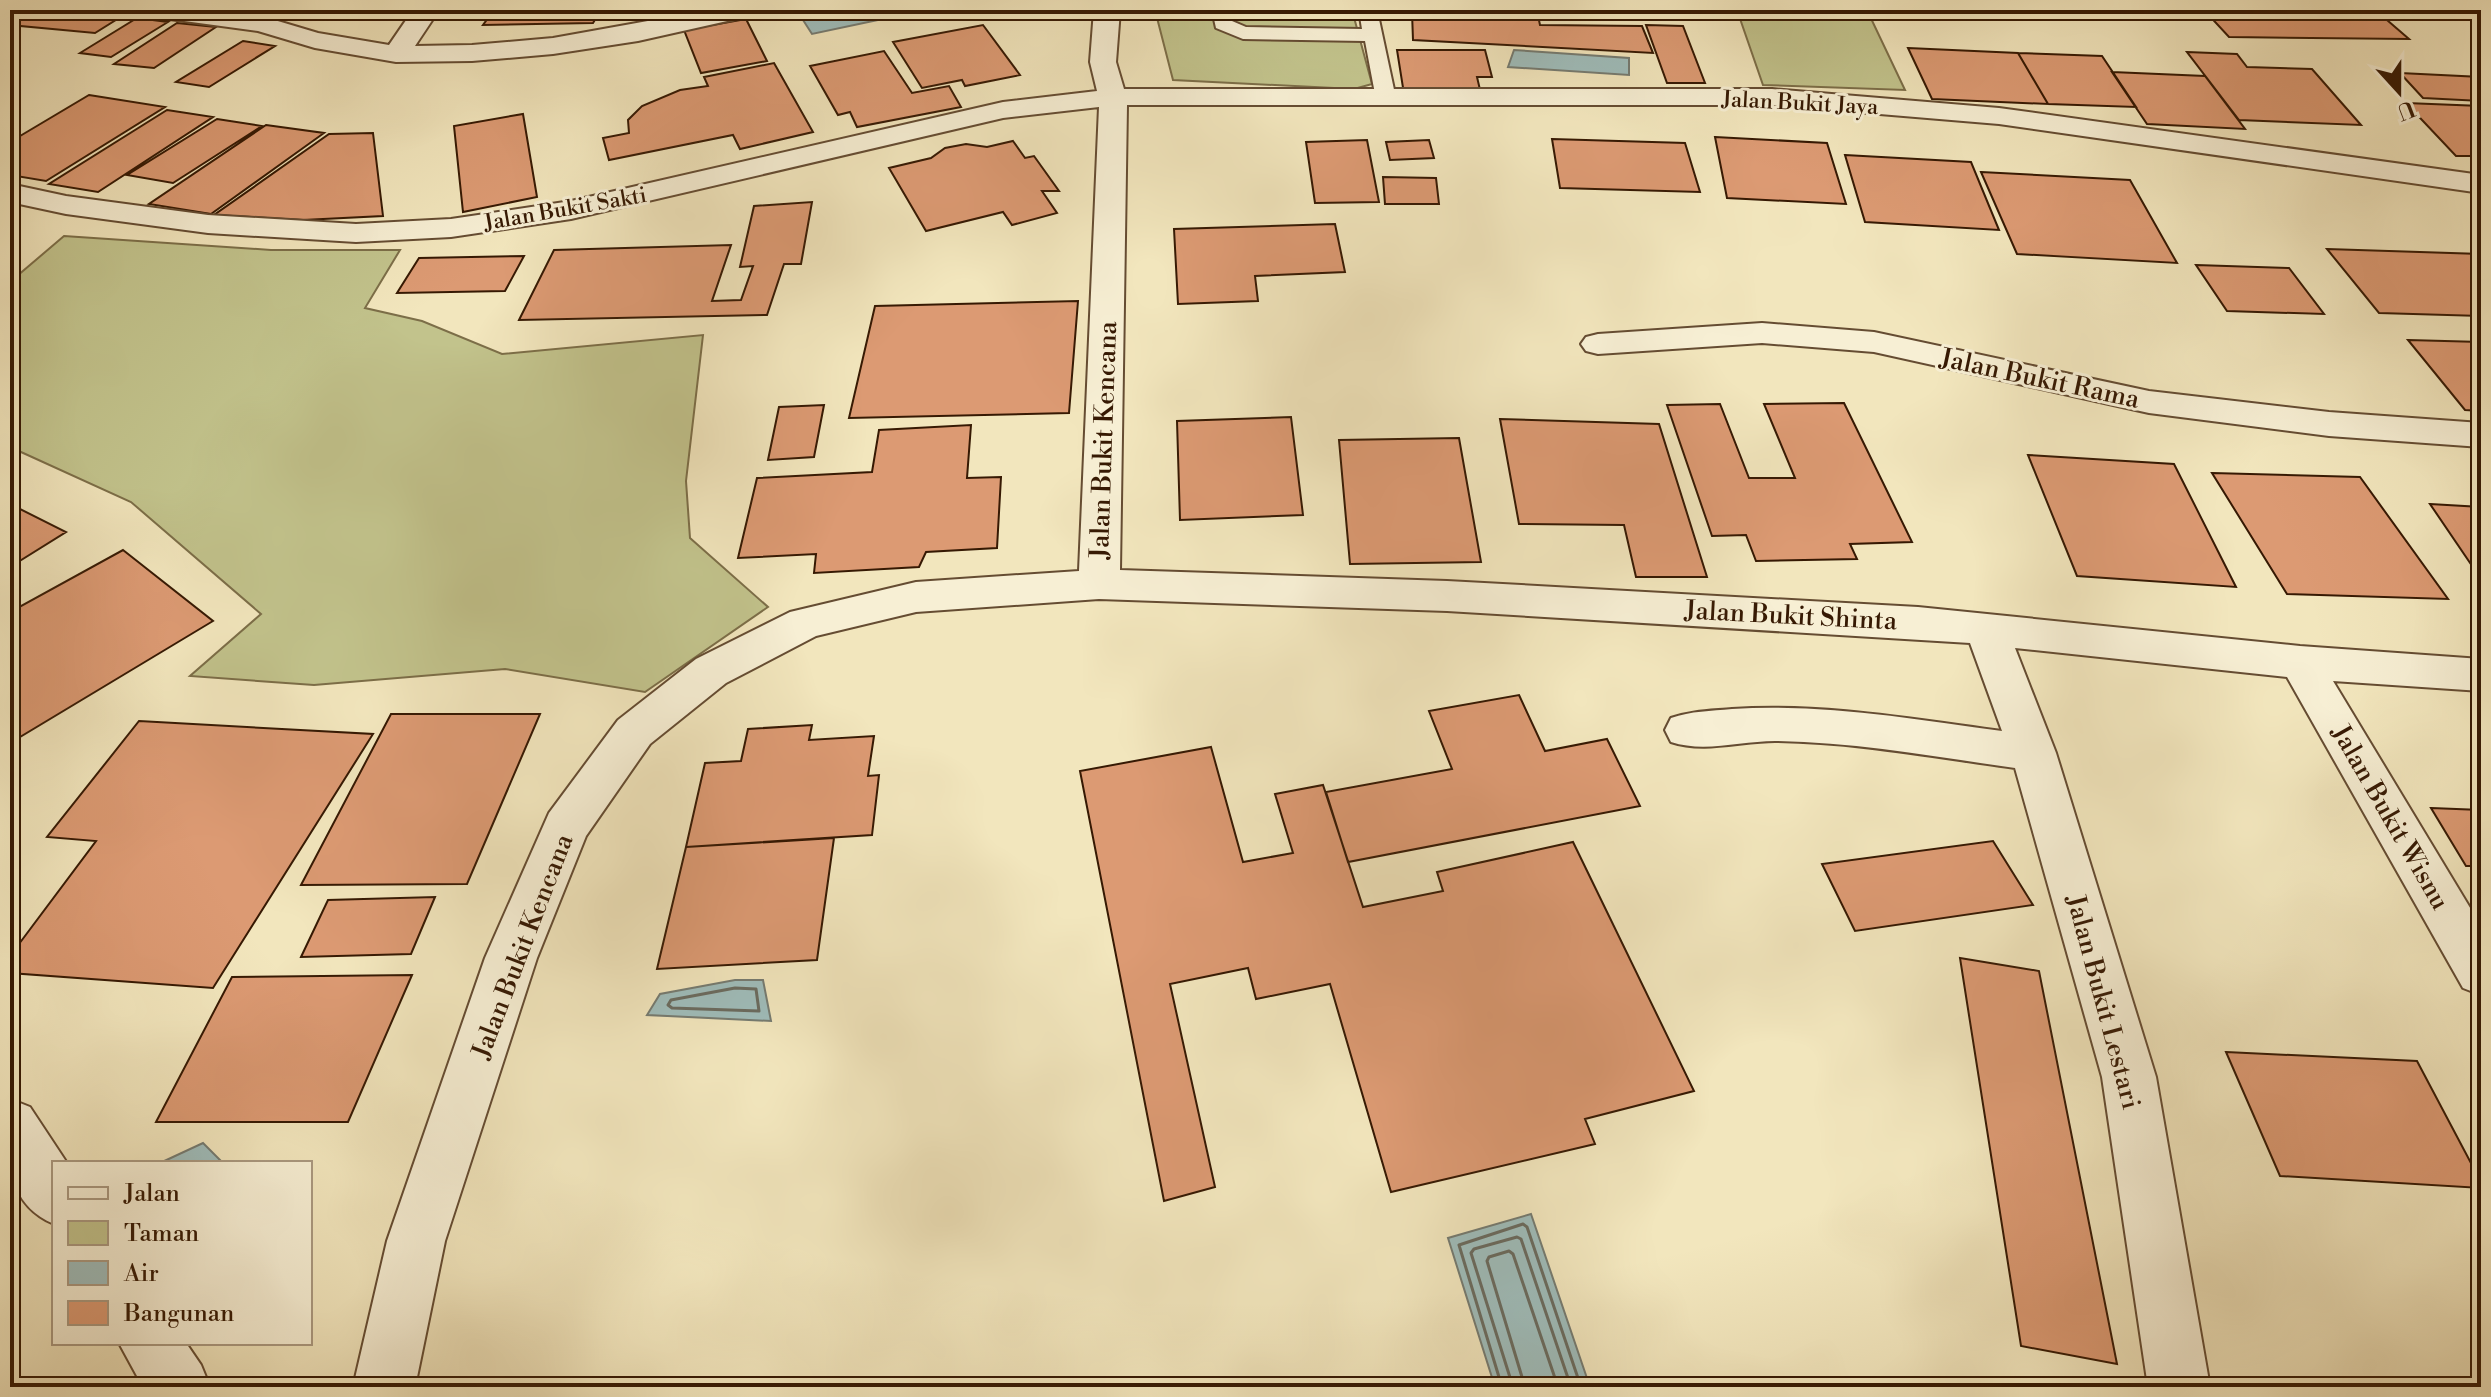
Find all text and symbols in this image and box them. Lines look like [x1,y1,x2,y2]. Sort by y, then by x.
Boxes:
north arrow [2359,52,2439,132]
street label: Jalan Bukit Jaya [1720,86,1880,121]
text: U [2393,94,2418,125]
street label: Jalan Bukit Sakti [481,182,649,237]
street label: Jalan Bukit Kencana [1084,320,1124,560]
street label: Jalan Bukit Rama [1936,342,2143,416]
street label: Jalan Bukit Shinta [1683,594,1899,638]
street label: Jalan Bukit Wisnu [2324,718,2456,916]
street label: Jalan Bukit Kencana [465,829,581,1064]
street label: Jalan Bukit Lestari [2059,891,2147,1113]
legend [52,1161,312,1345]
text: Jalan [123,1179,180,1209]
text: Taman [124,1219,199,1249]
text: Air [123,1259,159,1289]
text: Bangunan [123,1299,234,1329]

